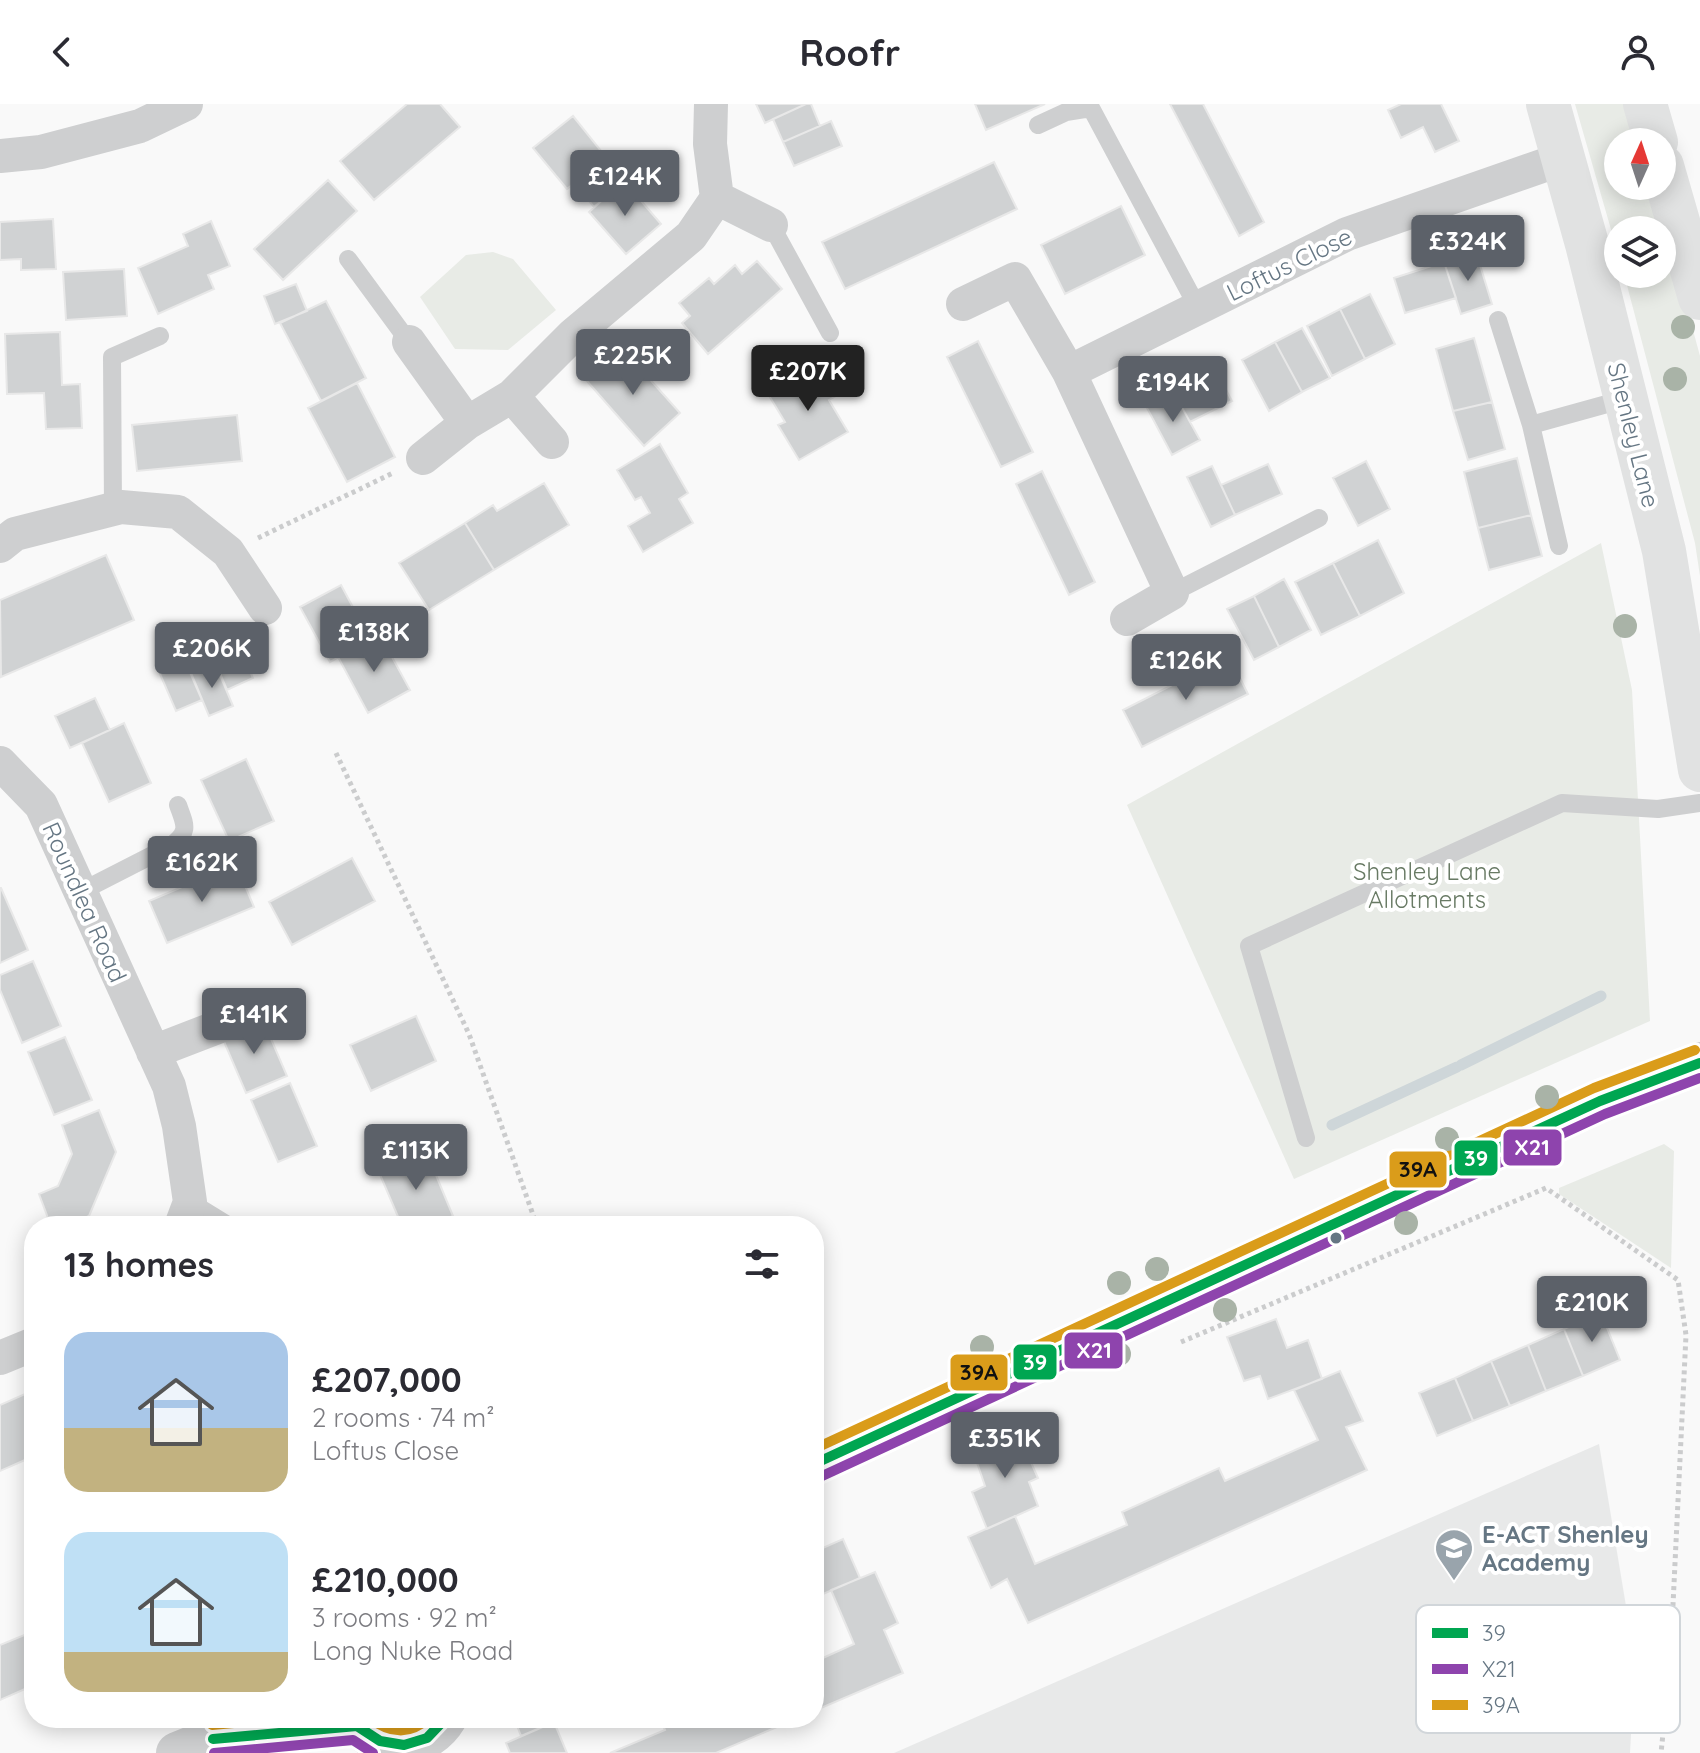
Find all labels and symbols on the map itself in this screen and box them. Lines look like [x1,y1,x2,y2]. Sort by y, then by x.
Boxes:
north arrow [1604,128,1676,200]
pin: £124K [569,150,681,218]
pin: £324K [1412,215,1524,283]
street label: Loftus Close [1221,221,1357,307]
pin: £225K [577,329,689,397]
pin: £207K [752,345,864,413]
pin: £194K [1117,356,1229,424]
street label: Shenley Lane [1602,359,1666,511]
pin: £138K [318,606,430,674]
pin: £206K [156,622,268,690]
pin: £126K [1130,634,1242,702]
street label: Roundlea Road [36,817,134,987]
pin: £162K [146,836,258,904]
park label: Shenley Lane Allotments [1353,856,1501,914]
pin: £141K [198,988,310,1056]
pin: £113K [360,1124,472,1192]
line badge: X21 [1502,1128,1563,1167]
text: X21 [1514,1133,1550,1161]
line badge: 39 [1453,1139,1499,1177]
text: 39 [1464,1144,1488,1172]
line badge: 39A [1388,1150,1448,1189]
text: 39A [1399,1155,1437,1183]
unlabelled marker [1328,1230,1344,1246]
pin: £210K [1536,1276,1648,1344]
line badge: X21 [1063,1331,1124,1370]
text: X21 [1076,1336,1112,1364]
line badge: 39 [1012,1343,1058,1381]
text: 39 [1023,1348,1047,1376]
line badge: 39A [949,1353,1009,1392]
text: 39A [960,1358,998,1386]
pin: £351K [949,1412,1061,1480]
place label: E-ACT Shenley Academy [1482,1519,1648,1577]
school or university icon: E-ACT Shenley Academy [1433,1527,1475,1582]
legend [1416,1605,1680,1733]
text: 39 [1482,1619,1506,1647]
text: X21 [1482,1655,1516,1683]
text: 39A [1482,1691,1520,1719]

